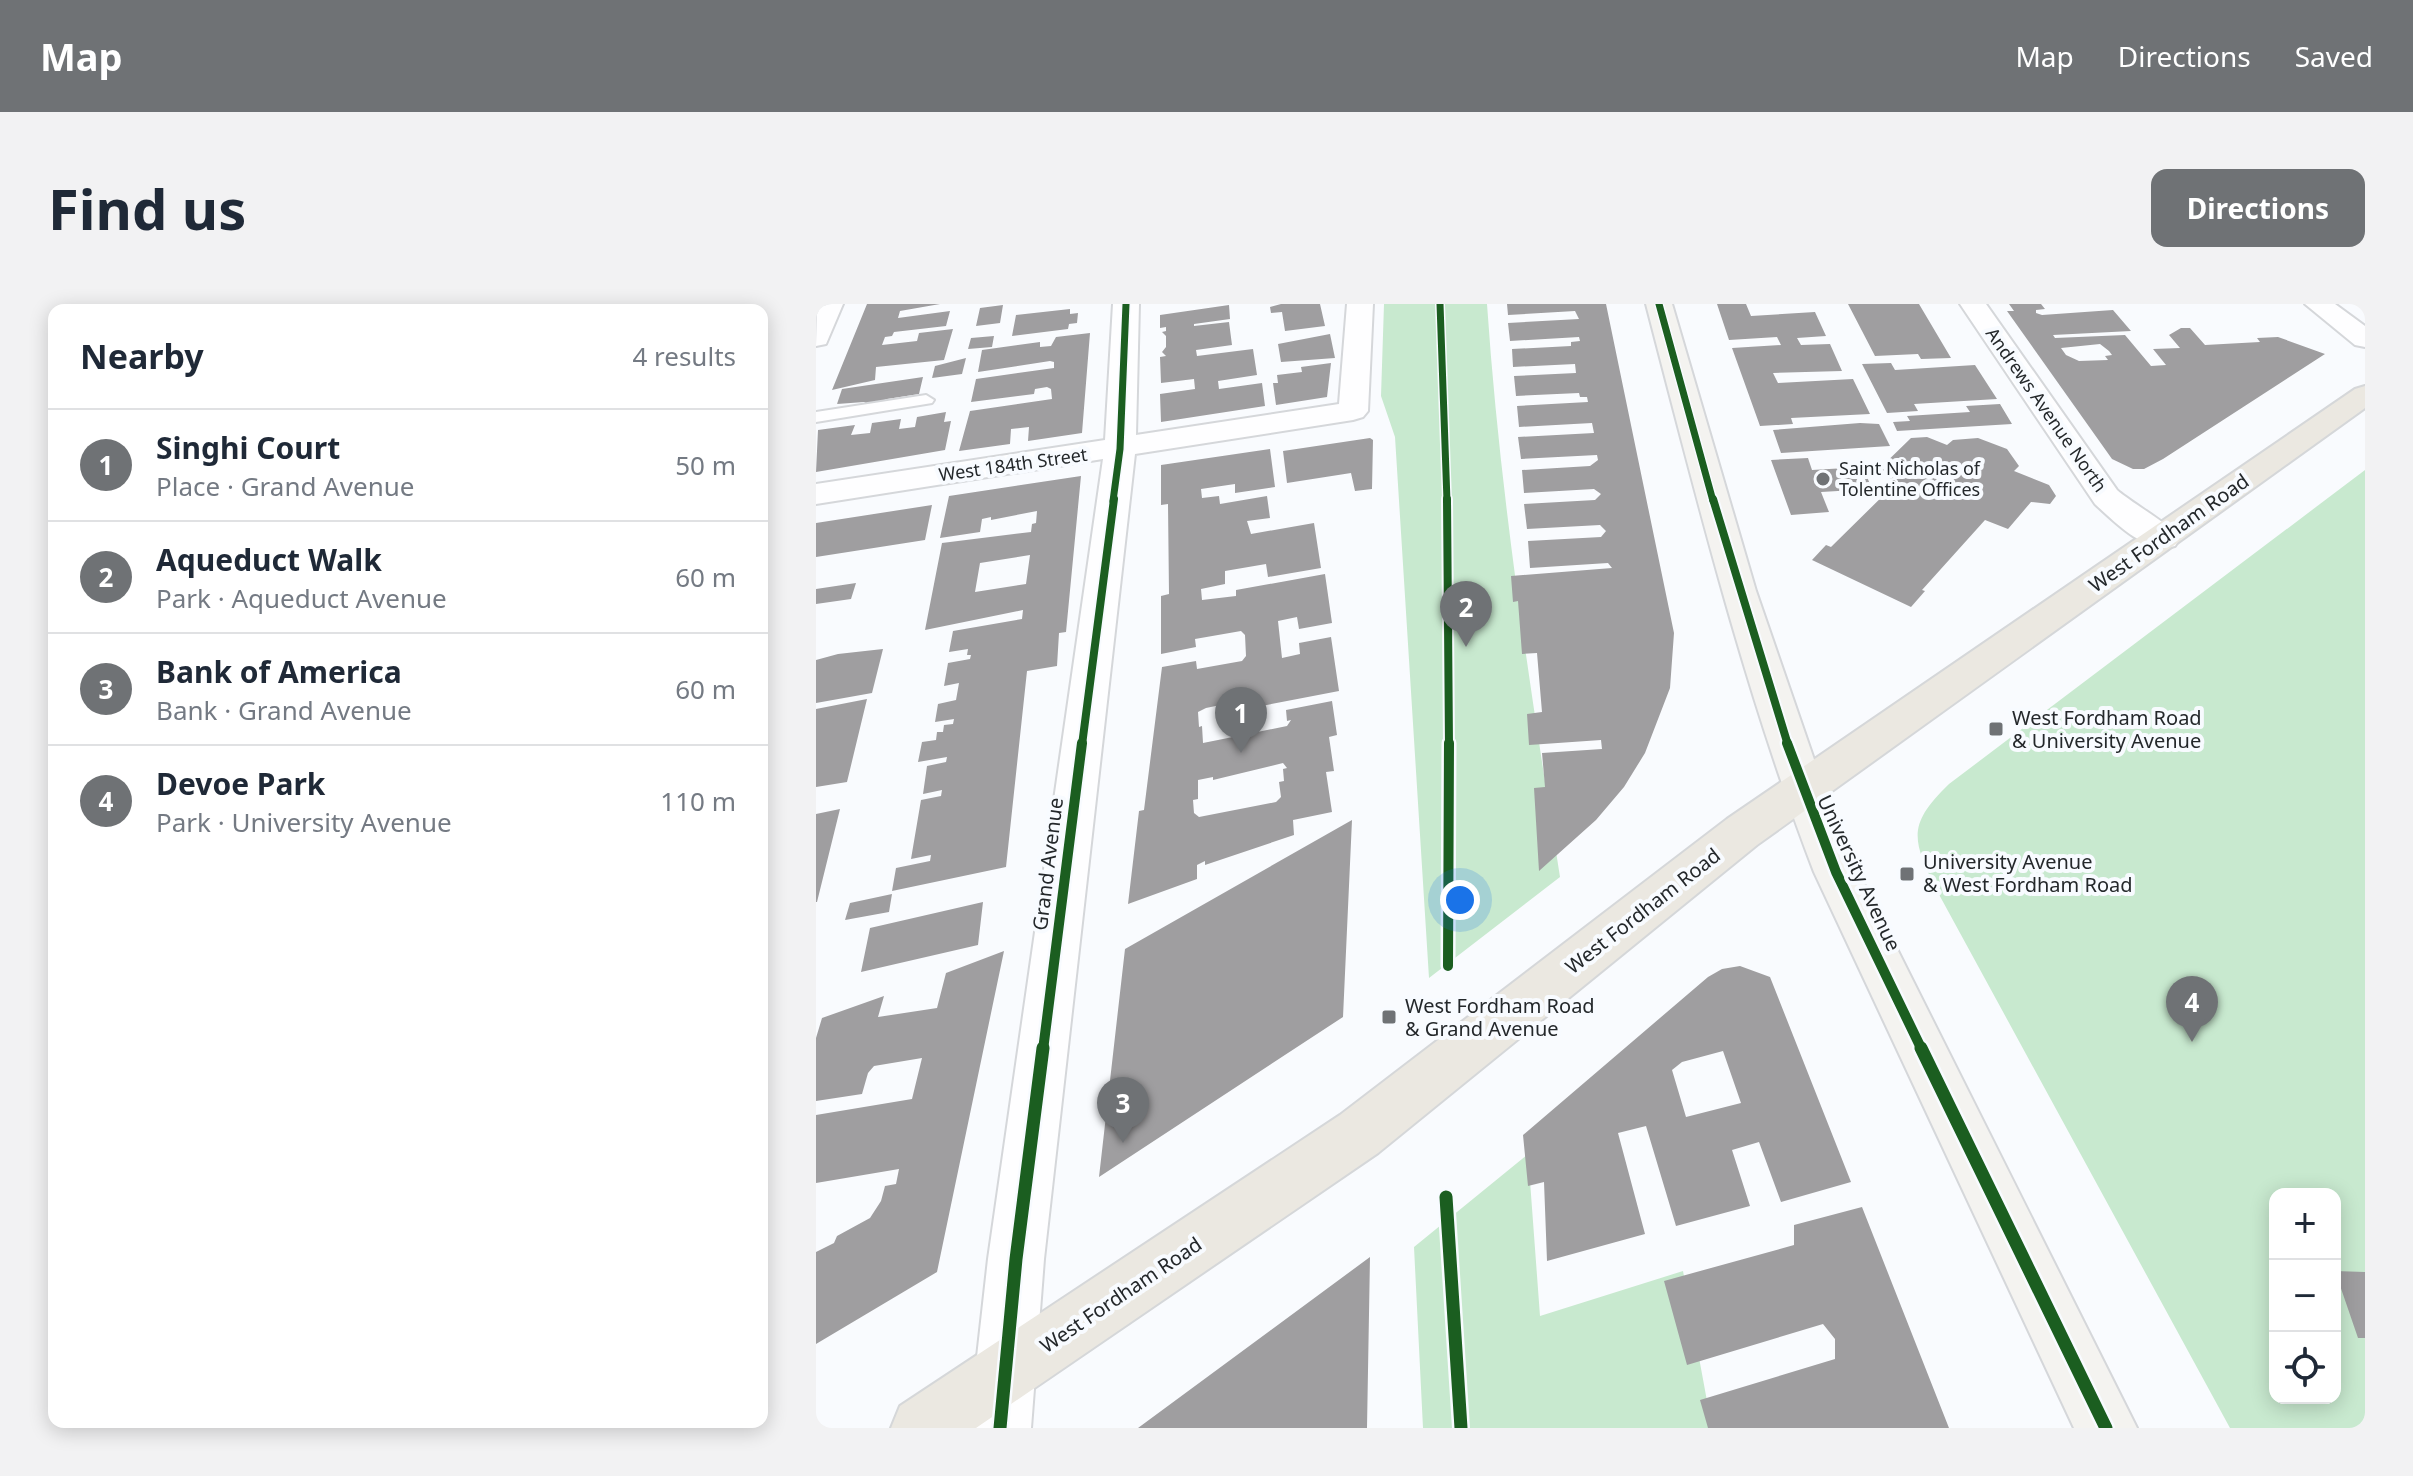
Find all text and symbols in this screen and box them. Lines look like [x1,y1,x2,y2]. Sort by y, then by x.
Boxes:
text: Map [40,30,123,82]
text: Map [2015,37,2074,75]
text: Directions [2118,37,2251,75]
text: Saved [2295,37,2373,75]
button: Directions [2151,169,2365,247]
text: Find us [48,170,246,246]
street label: Andrews Avenue North [1981,322,2113,496]
text: Nearby [80,333,204,379]
text: 4 results [632,338,736,374]
text: Singhi Court [156,427,340,468]
street label: West 184th Street [937,442,1089,486]
text: 1 [99,447,113,483]
text: 50 m [675,447,736,483]
place label: Saint Nicholas of Tolentine Offices [1839,456,1981,501]
street label: West Fordham Road [2083,467,2254,598]
text: Place · Grand Avenue [156,468,415,504]
marker: Saint Nicholas of Tolentine Offices [1814,470,1832,488]
text: Aqueduct Walk [156,539,382,580]
text: 2 [99,559,113,595]
text: 60 m [675,559,736,595]
text: Park · Aqueduct Avenue [156,580,447,616]
pin: 2 [1440,581,1492,647]
text: Bank of America [156,651,402,692]
text: 3 [99,671,113,707]
text: 60 m [675,671,736,707]
pin: 1 [1215,687,1267,753]
text: Bank · Grand Avenue [156,692,412,728]
place label: West Fordham Road & University Avenue [2012,704,2202,754]
marker: West Fordham Road & University Avenue [1987,720,2005,738]
text: Devoe Park [156,763,325,804]
text: 4 [99,783,113,819]
text: 110 m [660,783,736,819]
street label: University Avenue [1811,790,1907,955]
street label: Grand Avenue [1026,796,1069,932]
text: Park · University Avenue [156,804,452,840]
street label: West Fordham Road [1560,842,1726,980]
place label: University Avenue & West Fordham Road [1923,848,2133,898]
marker: University Avenue & West Fordham Road [1898,865,1916,883]
your location [1440,880,1480,920]
pin: 4 [2166,976,2218,1042]
place label: West Fordham Road & Grand Avenue [1405,992,1595,1042]
marker: West Fordham Road & Grand Avenue [1380,1008,1398,1026]
pin: 3 [1097,1077,1149,1143]
map controls [2269,1188,2341,1404]
button: + [2269,1188,2341,1260]
street label: West Fordham Road [1035,1230,1207,1359]
button: − [2269,1260,2341,1332]
button: locate [2269,1332,2341,1404]

